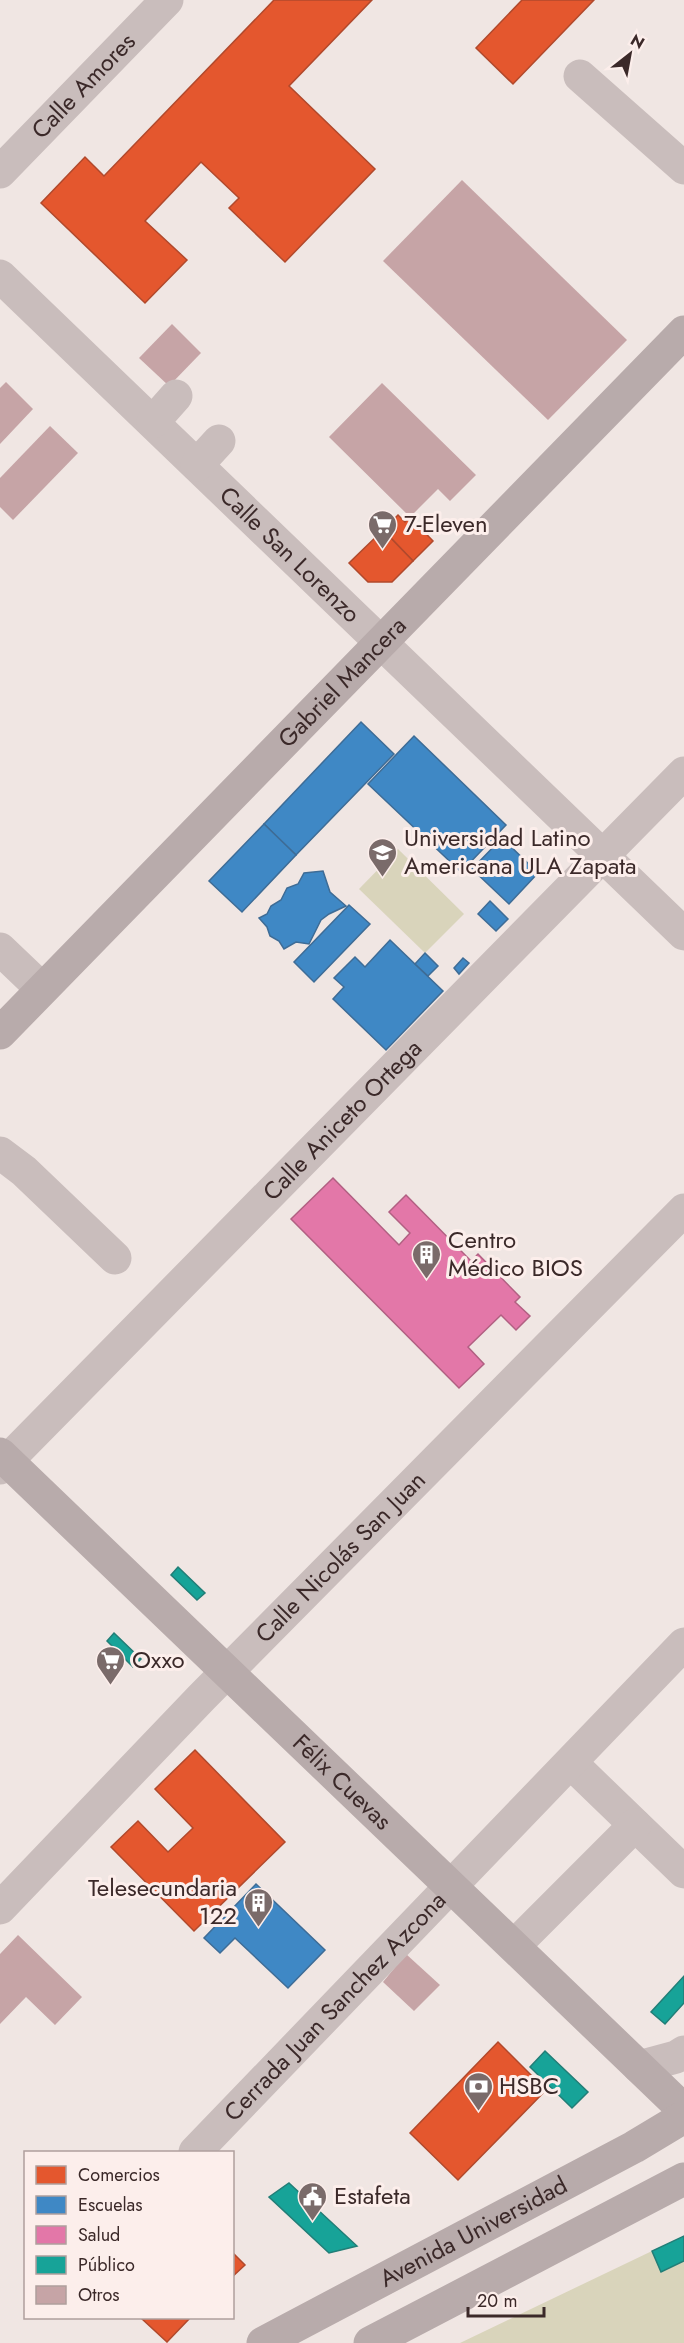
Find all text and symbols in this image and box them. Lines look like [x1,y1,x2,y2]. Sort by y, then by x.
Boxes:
street label: Calle Amores [23,24,143,147]
north arrow [600,24,660,84]
text: N [626,28,649,55]
street label: Calle San Lorenzo [212,478,368,631]
place label: 7-Eleven [404,506,488,541]
supermarket icon: 7-Eleven [367,508,399,550]
street label: Gabriel Mancera [270,609,414,755]
place label: Universidad Latino Americana ULA Zapata [404,820,637,883]
school or university icon: Universidad Latino Americana ULA Zapata [367,836,399,878]
street label: Calle Aniceto Ortega [254,1031,429,1208]
place label: Centro Médico BIOS [448,1222,583,1285]
building icon: Centro Médico BIOS [411,1238,443,1280]
street label: Calle Nicolás San Juan [247,1463,433,1650]
place label: Oxxo [132,1642,185,1677]
supermarket icon: Oxxo [95,1644,127,1686]
street label: Félix Cuevas [285,1726,400,1838]
place label: Telesecundaria 122 [88,1870,237,1933]
street label: Cerrada Juan Sanchez Azcona [216,1883,454,2129]
building icon: Telesecundaria 122 [242,1886,274,1928]
place label: HSBC [499,2068,559,2103]
bank icon: HSBC [462,2070,494,2112]
legend [24,2151,234,2319]
text: Comercios [78,2162,160,2188]
street label: Avenida Universidad [373,2167,573,2295]
place label: Estafeta [334,2178,411,2213]
public building icon: Estafeta [297,2180,329,2222]
text: Escuelas [78,2192,143,2218]
text: Salud [78,2222,120,2248]
text: Público [78,2252,135,2278]
scale bar [468,2280,544,2318]
text: Otros [78,2282,120,2308]
text: 20 m [477,2288,517,2314]

